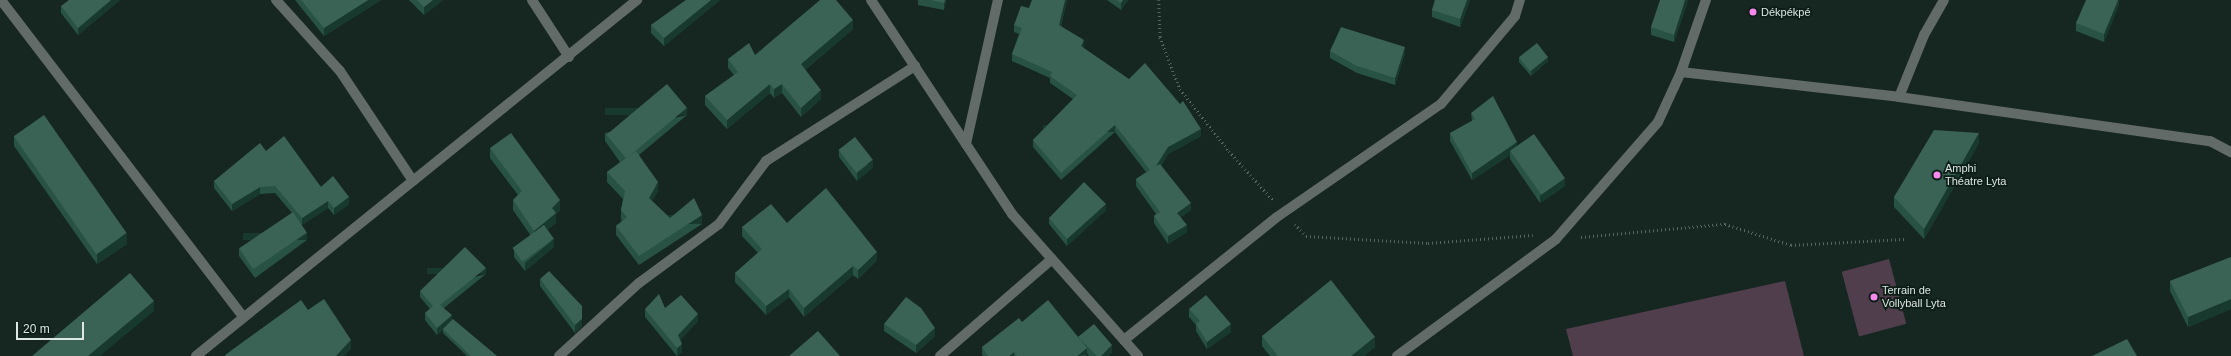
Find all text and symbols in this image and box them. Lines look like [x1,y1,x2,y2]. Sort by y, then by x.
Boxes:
place label: Dékpékpé [1761,5,1811,19]
marker: Dékpékpé [1748,7,1758,17]
place label: Amphi Théatre Lyta [1945,162,2006,188]
marker: Amphi Théatre Lyta [1932,170,1942,180]
place label: Terrain de Vollyball Lyta [1882,284,1946,310]
marker: Terrain de Vollyball Lyta [1869,292,1879,302]
scale bar [18,314,86,340]
text: 20 m [23,322,50,336]

